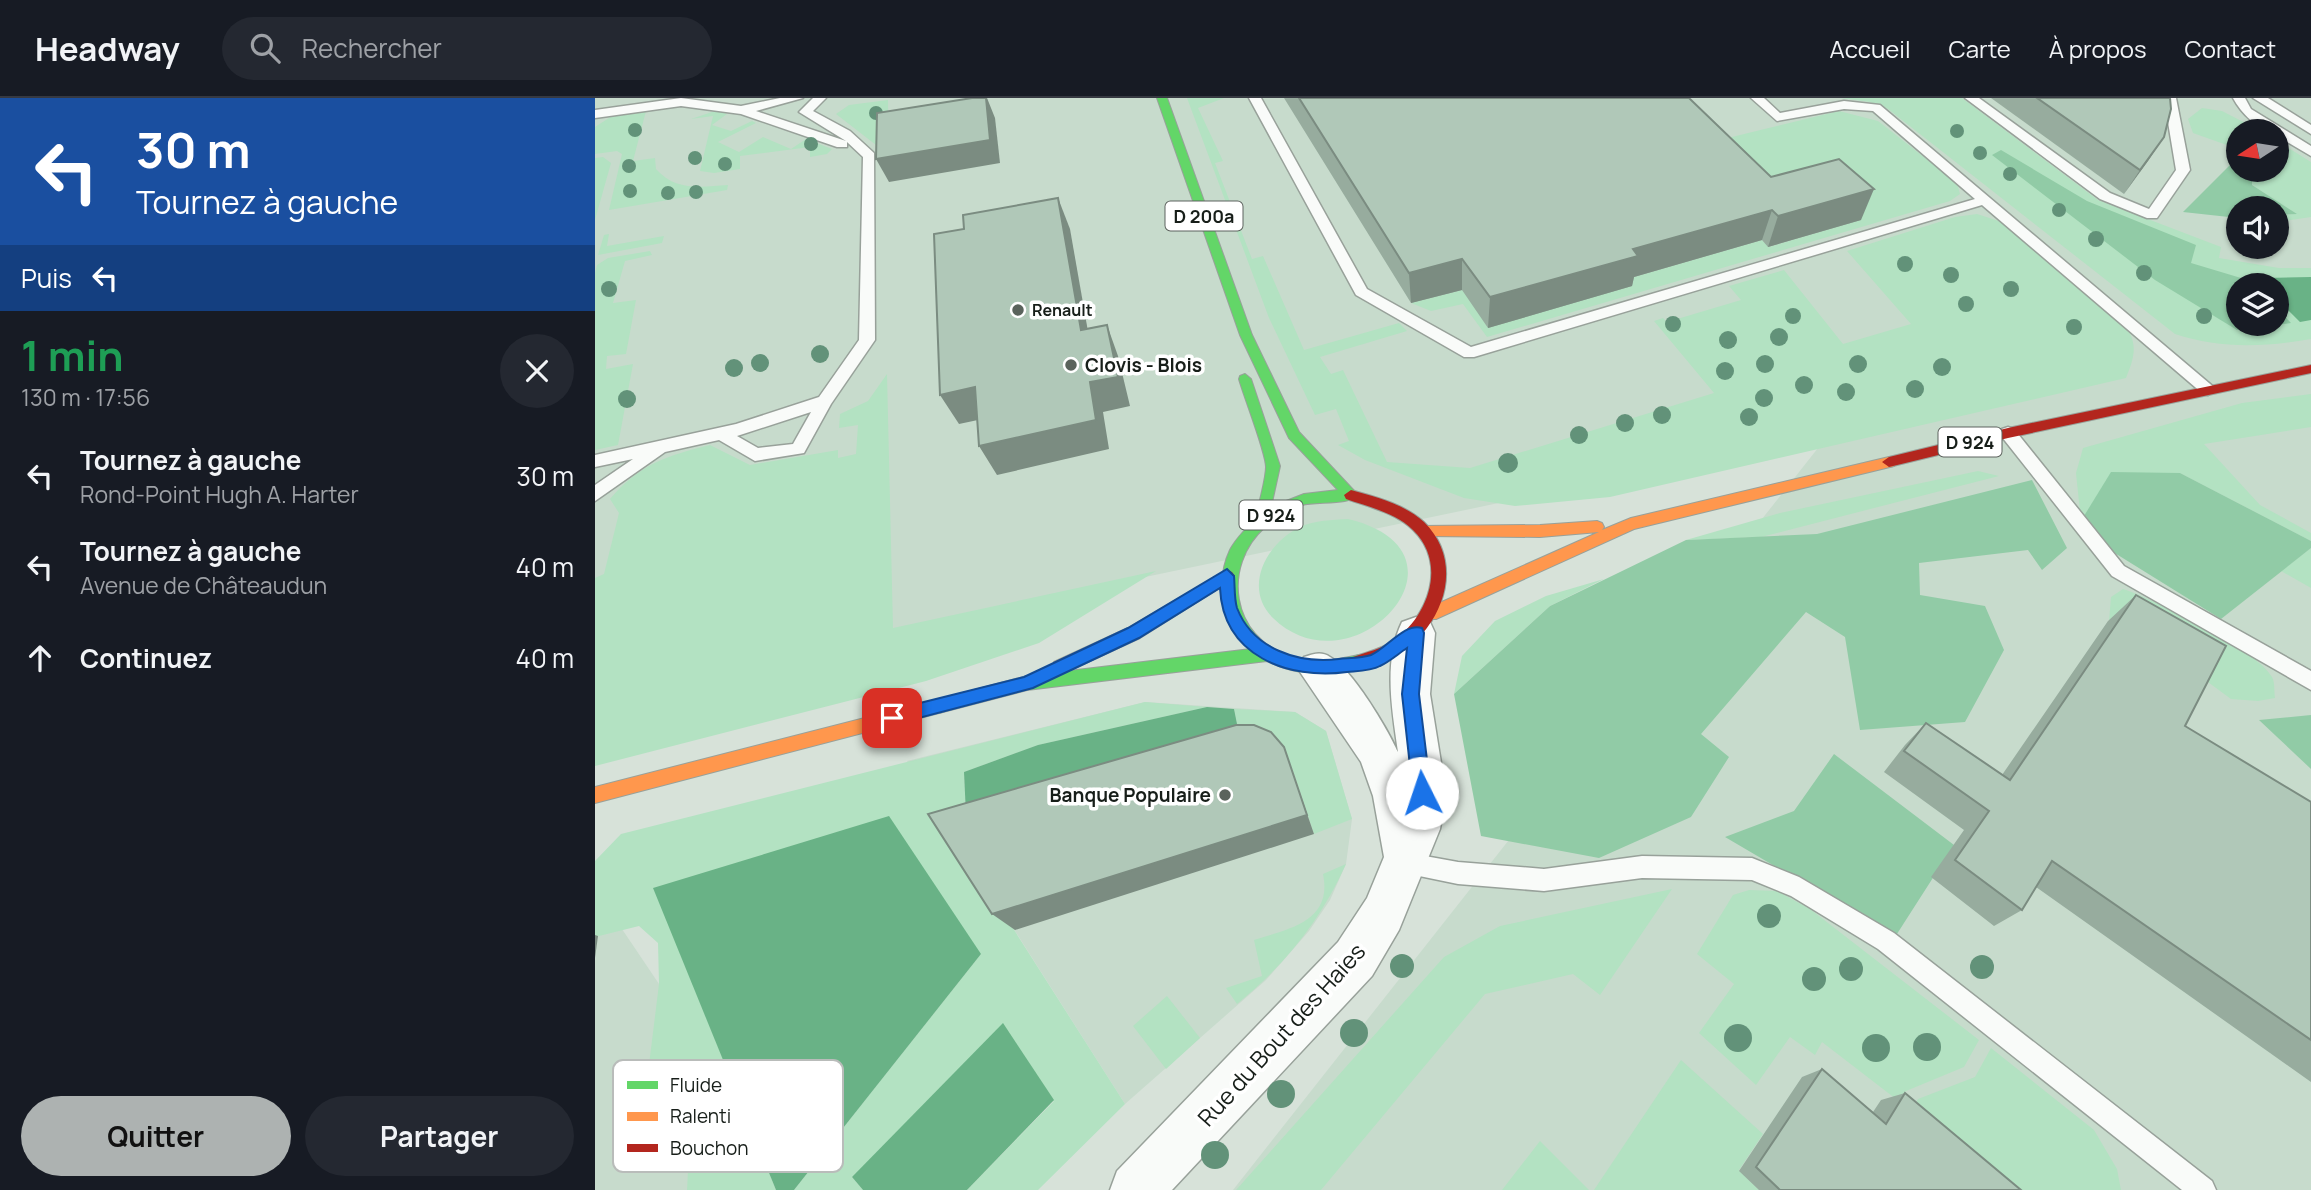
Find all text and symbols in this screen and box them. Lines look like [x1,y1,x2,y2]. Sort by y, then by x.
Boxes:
search box [222,17,712,80]
text: Headway [35,26,180,71]
icon: search [246,29,284,67]
text: Rechercher [302,30,442,66]
text: Accueil [1830,32,1910,65]
text: Carte [1948,32,2011,65]
text: À propos [2049,32,2147,65]
text: Contact [2185,32,2276,65]
text: 30 m [136,116,251,183]
north arrow [2226,119,2289,182]
map controls [2226,119,2289,336]
icon: left [21,126,112,217]
text: Tournez à gauche [136,180,398,224]
button: sound [2226,196,2289,259]
road number: D 200a [1165,202,1243,230]
icon: left [86,259,124,297]
text: Puis [21,260,72,296]
button: layers [2226,273,2289,336]
place label: Renault [1032,299,1093,321]
marker: Renault [1010,302,1026,318]
text: 1 min [21,326,124,384]
button: close [500,334,574,408]
place label: Clovis - Blois [1085,352,1202,378]
marker: Clovis - Blois [1063,357,1079,373]
text: 130 m · 17:56 [21,381,150,413]
road number: D 924 [1939,428,2001,456]
text: Tournez à gauche [80,442,301,478]
icon: left [21,457,59,495]
text: 30 m [517,458,574,494]
text: Rond-Point Hugh A. Harter [80,478,359,510]
road number: D 924 [1239,500,1303,530]
text: Tournez à gauche [80,533,301,569]
icon: left [21,548,59,586]
text: 40 m [516,549,574,585]
text: Avenue de Châteaudun [80,569,327,601]
icon: ahead [21,639,59,677]
text: Continuez [80,640,212,676]
text: 40 m [516,640,574,676]
pin [862,688,922,748]
icon: arrive [873,699,911,737]
position arrow [1385,756,1459,830]
place label: Banque Populaire [1050,782,1211,808]
marker: Banque Populaire [1217,787,1233,803]
street label: Rue du Bout des Haies [1190,935,1372,1133]
legend [613,1060,843,1172]
text: Fluide [670,1072,722,1098]
button: Quitter [21,1096,291,1176]
button: Partager [305,1096,574,1176]
text: Ralenti [670,1103,731,1129]
text: Bouchon [670,1135,749,1161]

